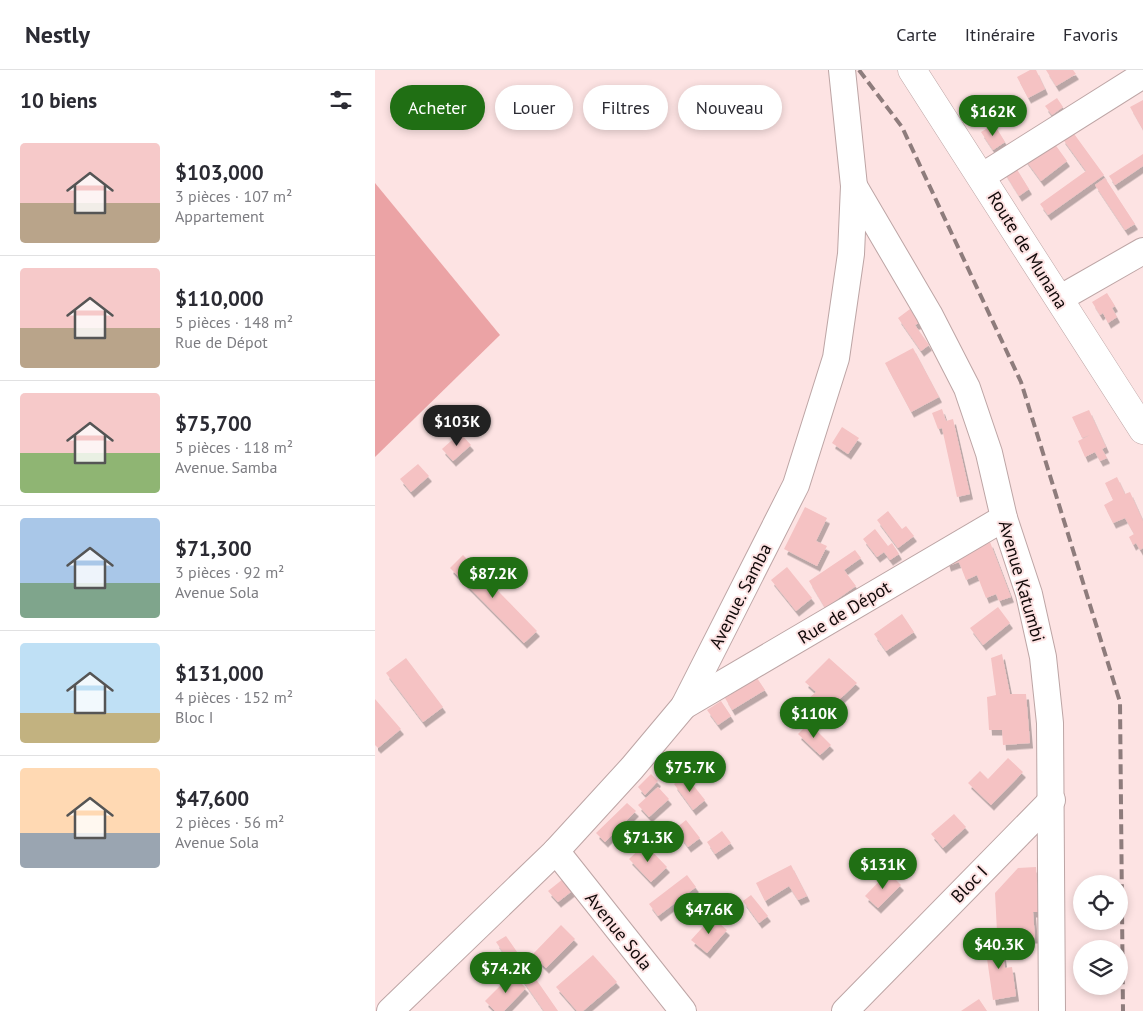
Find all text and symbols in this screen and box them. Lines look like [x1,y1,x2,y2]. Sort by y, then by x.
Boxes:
text: Nestly [25,19,90,50]
text: Carte [896,23,937,46]
text: Itinéraire [965,23,1035,46]
text: Favoris [1063,23,1118,46]
chip: Acheter [390,85,485,130]
chip: Louer [495,85,573,130]
chip: Filtres [583,85,668,130]
chip: Nouveau [678,85,782,130]
icon: filters [327,86,355,114]
text: 10 biens [20,87,97,114]
pin: $162K [958,94,1028,137]
text: $162K [970,101,1016,121]
text: $103,000 [175,159,264,186]
icon: home [60,163,120,223]
text: 3 pièces · 107 m² [175,186,292,206]
street label: Route de Munana [983,187,1073,313]
text: Appartement [175,206,264,226]
text: $110,000 [175,285,264,312]
icon: home [60,288,120,348]
text: 5 pièces · 148 m² [175,312,293,332]
text: Rue de Dépot [175,332,268,352]
pin: $103K [422,404,492,447]
text: $75,700 [175,410,252,437]
text: $103K [434,411,480,431]
icon: home [60,413,120,473]
text: 5 pièces · 118 m² [175,437,293,457]
text: Avenue. Samba [175,457,277,477]
street label: Avenue Katumbi [994,518,1050,644]
text: $71,300 [175,535,252,562]
icon: home [60,538,120,598]
street label: Avenue. Samba [704,539,776,653]
pin: $87.2K [452,556,534,599]
text: 3 pièces · 92 m² [175,562,284,582]
text: $87.2K [469,563,517,583]
street label: Rue de Dépot [793,575,895,649]
text: Avenue Sola [175,582,259,602]
text: $131,000 [175,660,264,687]
icon: home [60,663,120,723]
text: 4 pièces · 152 m² [175,687,293,707]
pin: $110K [779,696,849,739]
text: $110K [791,703,837,723]
text: Bloc I [175,707,213,727]
pin: $75.7K [649,750,731,793]
text: $75.7K [665,757,715,777]
text: $47,600 [175,785,249,812]
icon: home [60,788,120,848]
text: 2 pièces · 56 m² [175,812,284,832]
pin: $71.3K [607,820,689,863]
text: $71.3K [623,827,673,847]
text: Avenue Sola [175,832,259,852]
pin: $131K [848,848,918,890]
text: $131K [860,854,906,874]
street label: Bloc I [946,860,992,908]
map controls [1073,875,1128,995]
button: locate [1073,875,1128,930]
street label: Avenue Sola [580,887,658,975]
pin: $47.6K [668,892,750,935]
text: $47.6K [685,899,733,919]
pin: $40.3K [958,928,1040,970]
text: $40.3K [974,934,1024,954]
button: layers [1073,940,1128,995]
pin: $74.2K [465,952,547,994]
text: $74.2K [481,958,531,978]

